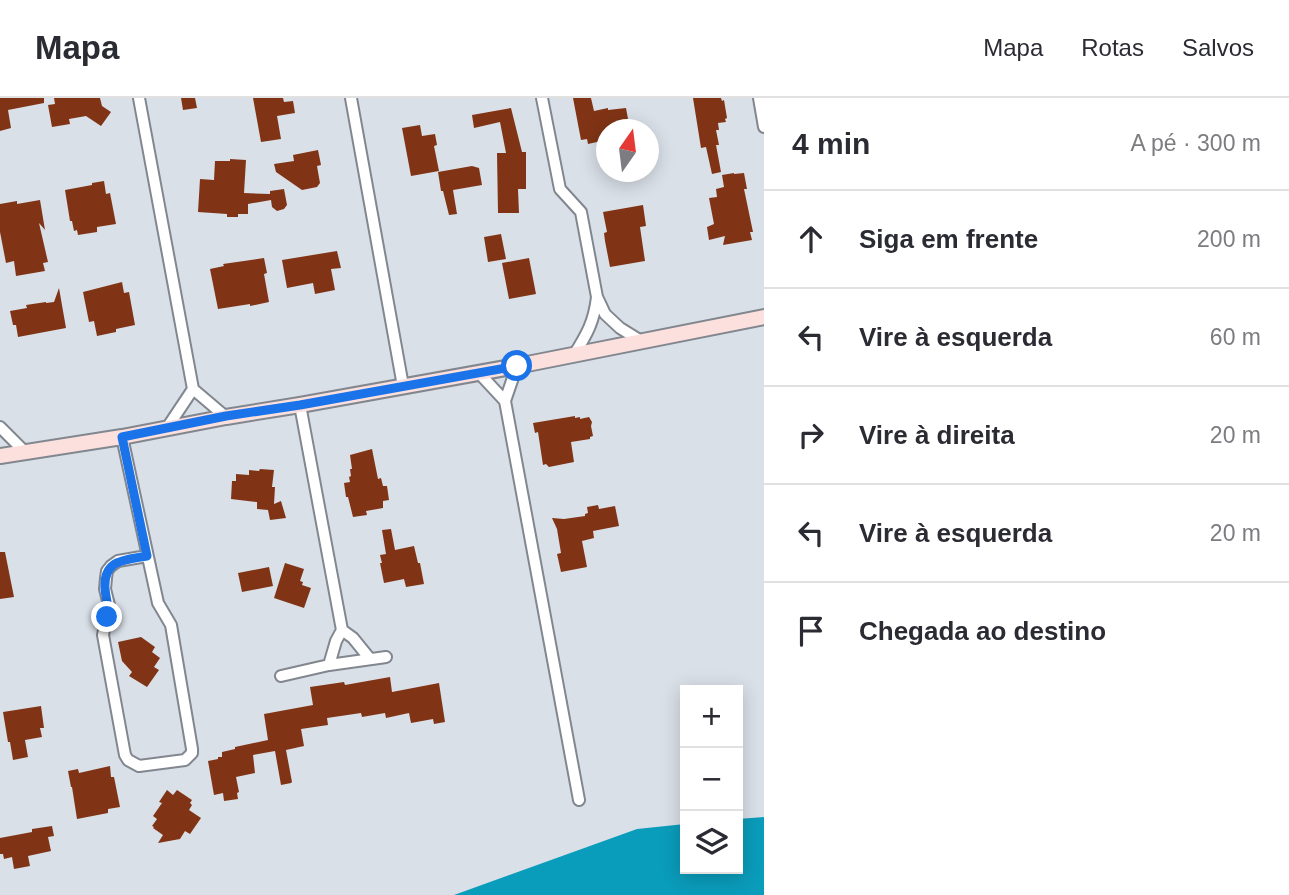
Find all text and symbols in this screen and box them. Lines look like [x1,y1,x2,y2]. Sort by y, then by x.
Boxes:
text: Mapa [35,29,119,66]
text: Mapa [983,34,1043,61]
text: Rotas [1081,34,1144,61]
text: Salvos [1182,34,1254,61]
north arrow [596,119,659,182]
text: 4 min [792,127,870,160]
text: A pé · 300 m [1131,130,1261,156]
icon: ahead [792,220,830,258]
text: Siga em frente [859,224,1038,254]
text: 200 m [1197,226,1261,252]
icon: left [792,318,830,356]
text: Vire à esquerda [859,322,1052,352]
text: 60 m [1210,324,1261,350]
route start [501,350,532,381]
icon: right [792,416,830,454]
text: Vire à direita [859,420,1015,450]
text: 20 m [1210,422,1261,448]
icon: left [792,514,830,552]
text: Vire à esquerda [859,518,1052,548]
text: 20 m [1210,520,1261,546]
route end [91,601,122,632]
icon: arrive [792,612,830,650]
text: Chegada ao destino [859,616,1106,646]
map controls [680,685,743,874]
button: + [680,685,743,748]
button: − [680,748,743,811]
button: layers [680,811,743,874]

